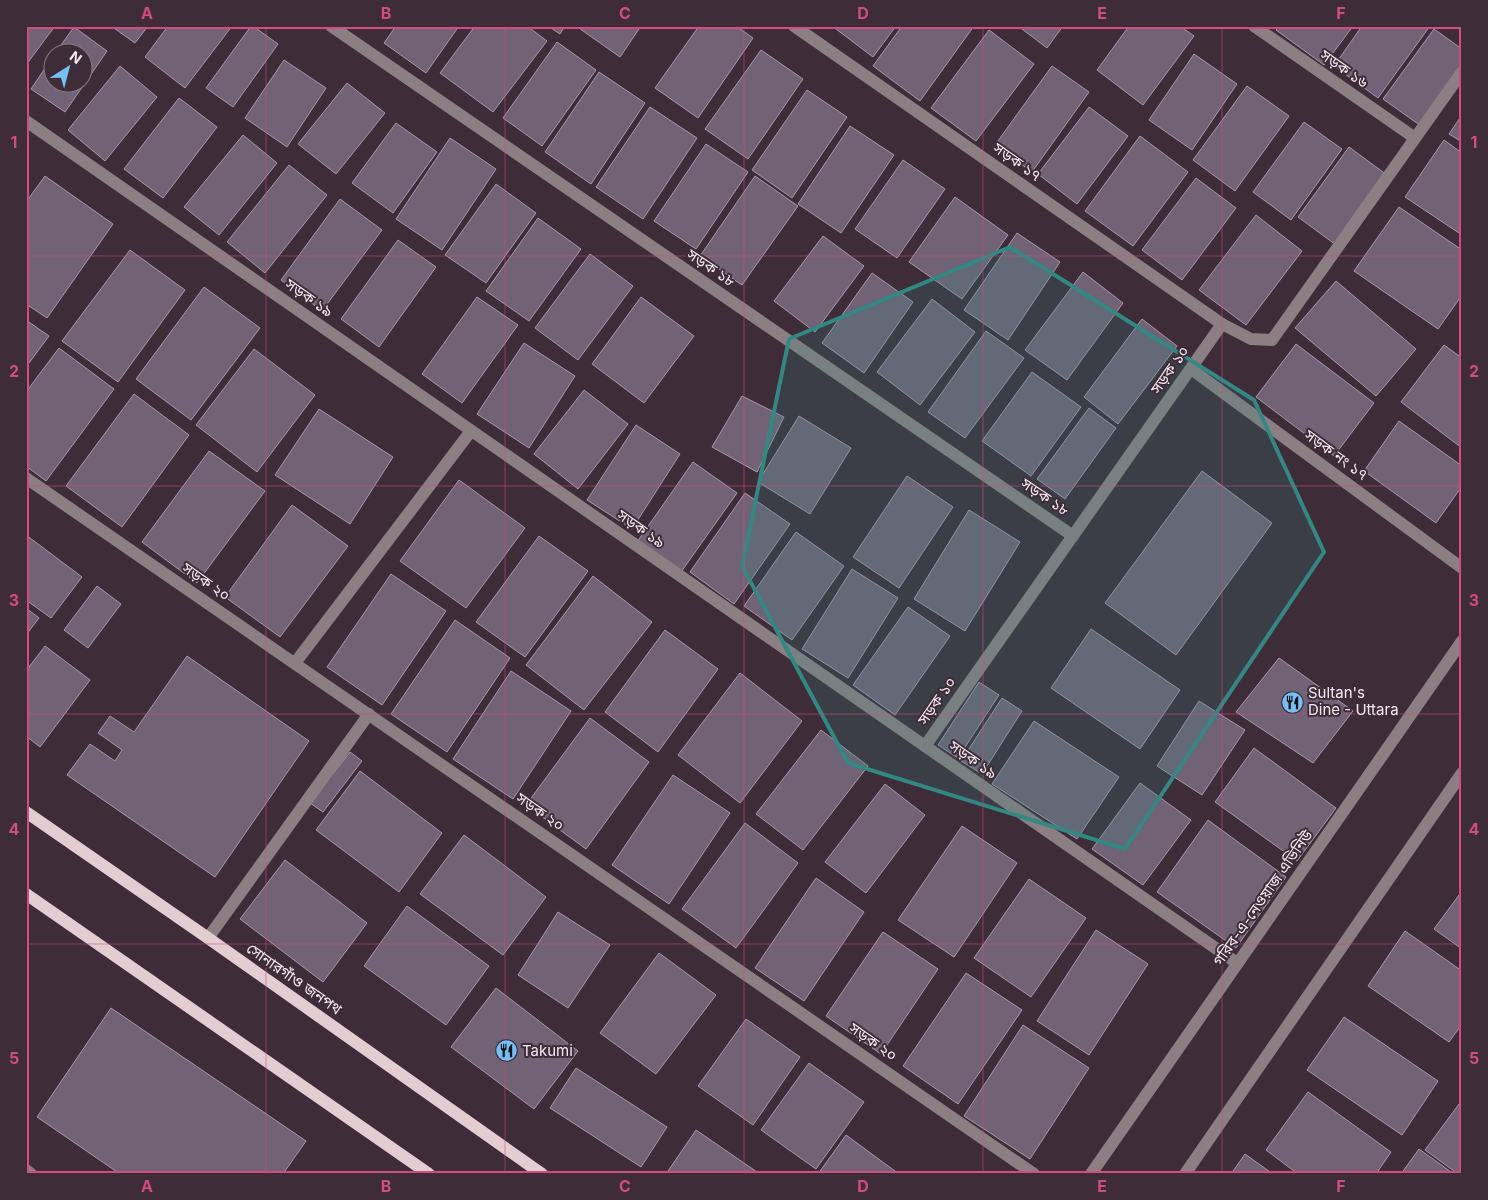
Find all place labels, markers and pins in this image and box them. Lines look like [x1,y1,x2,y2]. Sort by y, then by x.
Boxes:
place label: Sultan's Dine - Uttara [1308,683,1399,719]
restaurant icon: Sultan's Dine - Uttara [1280,690,1304,714]
restaurant icon: Takumi [494,1039,518,1063]
place label: Takumi [522,1041,573,1060]

